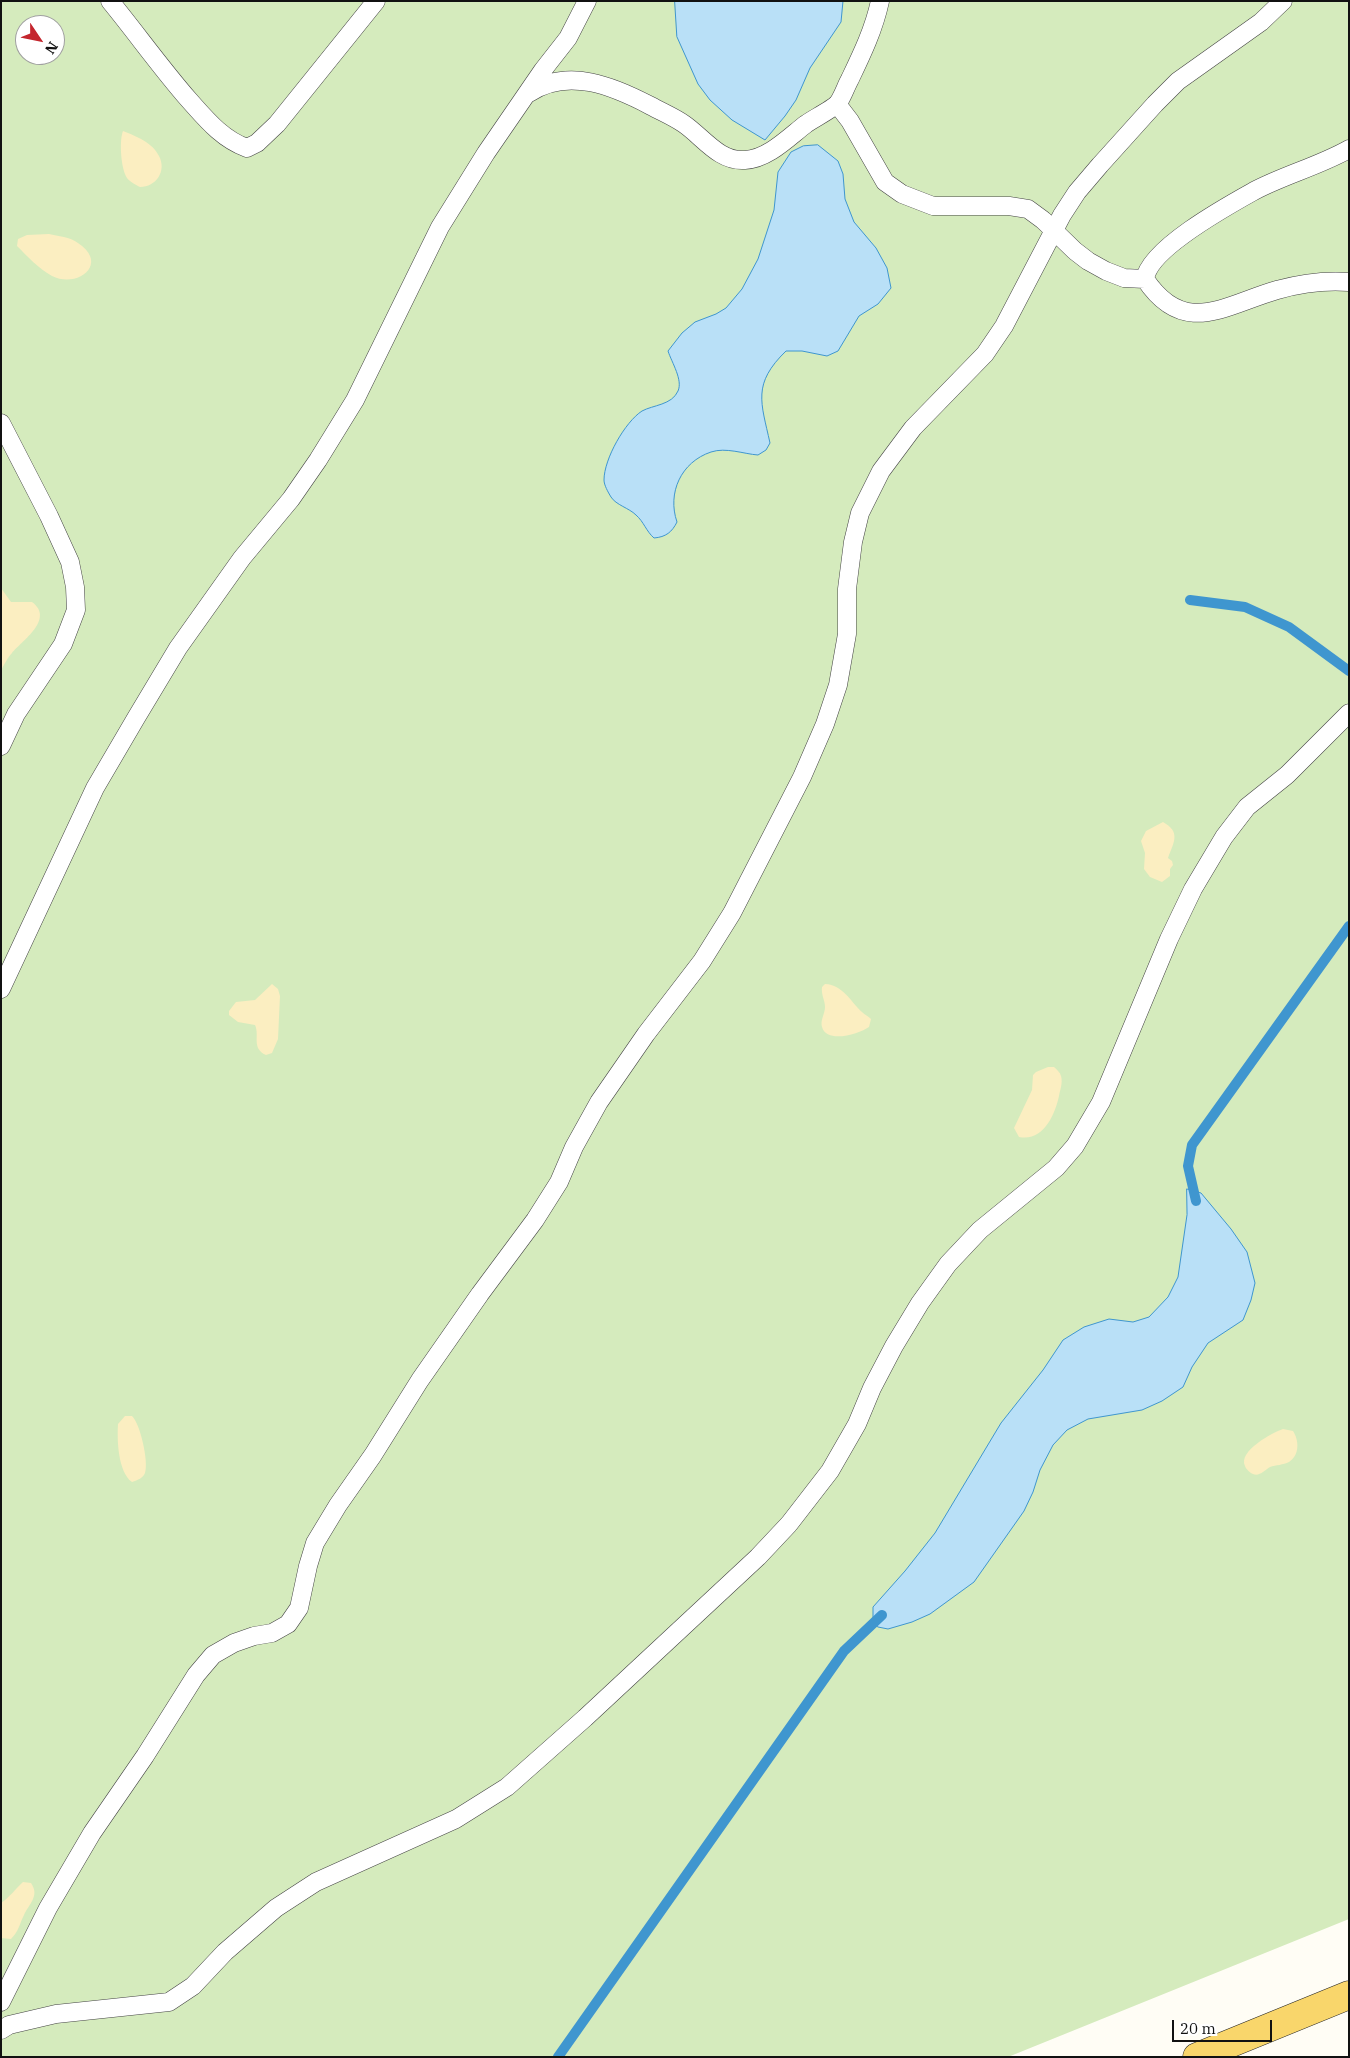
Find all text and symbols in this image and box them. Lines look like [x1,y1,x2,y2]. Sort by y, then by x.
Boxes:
north arrow [15,15,65,65]
text: N [41,38,62,57]
scale bar [1175,2010,1275,2042]
text: 20 m [1180,2019,1216,2038]

